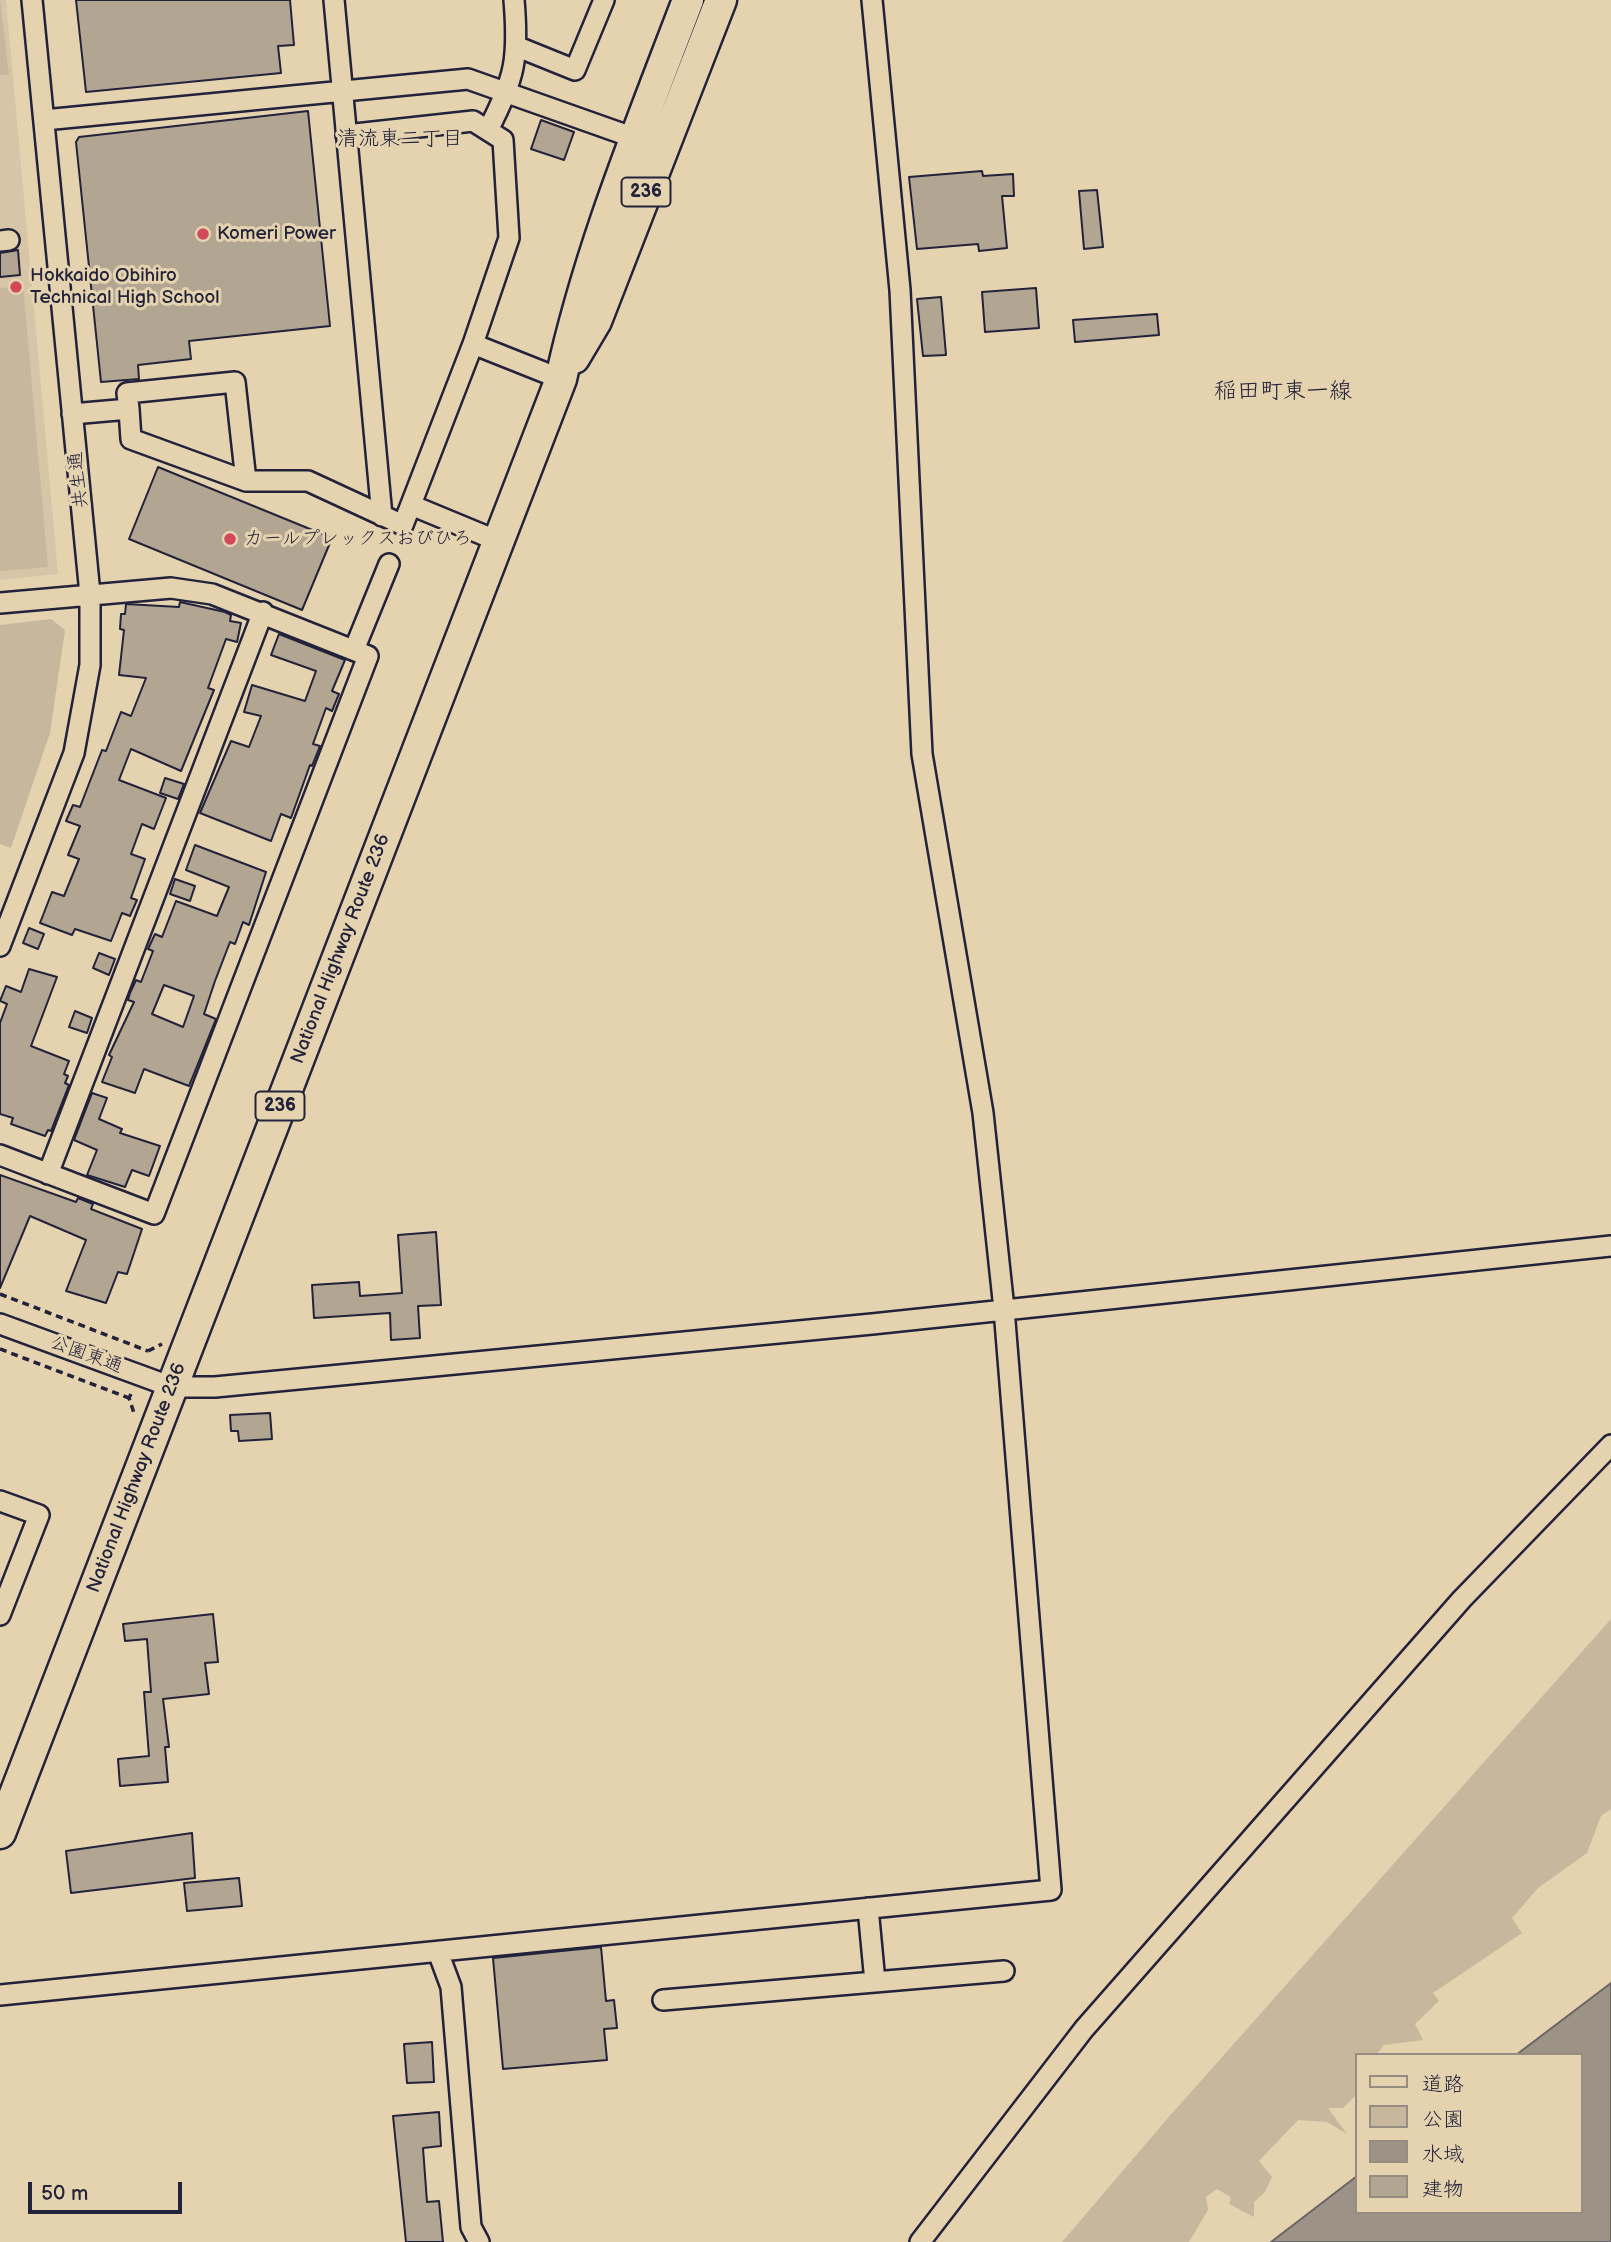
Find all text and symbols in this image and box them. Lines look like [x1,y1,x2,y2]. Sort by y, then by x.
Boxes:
district label: 清流東二丁目 [337,127,463,153]
road number: 236 [622,177,670,206]
place label: Komeri Power [217,223,336,245]
marker: Komeri Power [195,226,211,242]
place label: Hokkaido Obihiro Technical High School [30,265,220,309]
marker: Hokkaido Obihiro Technical High School [8,279,24,295]
district label: 稲田町東一線 [1214,378,1352,406]
street label: 共生通 [65,450,93,510]
place label: カールプレックスおびひろ [244,528,472,550]
marker: カールプレックスおびひろ [222,531,238,547]
street label: National Highway Route 236 [287,831,395,1067]
road number: 236 [256,1092,304,1120]
street label: 公園東通 [46,1331,126,1379]
street label: National Highway Route 236 [83,1360,191,1596]
legend [1356,2053,1583,2214]
text: 道路 [1422,2072,1464,2097]
text: 公園 [1422,2107,1464,2132]
text: 水域 [1422,2142,1464,2167]
scale bar [32,2168,186,2212]
text: 建物 [1422,2177,1464,2202]
text: 50 m [41,2181,88,2206]

